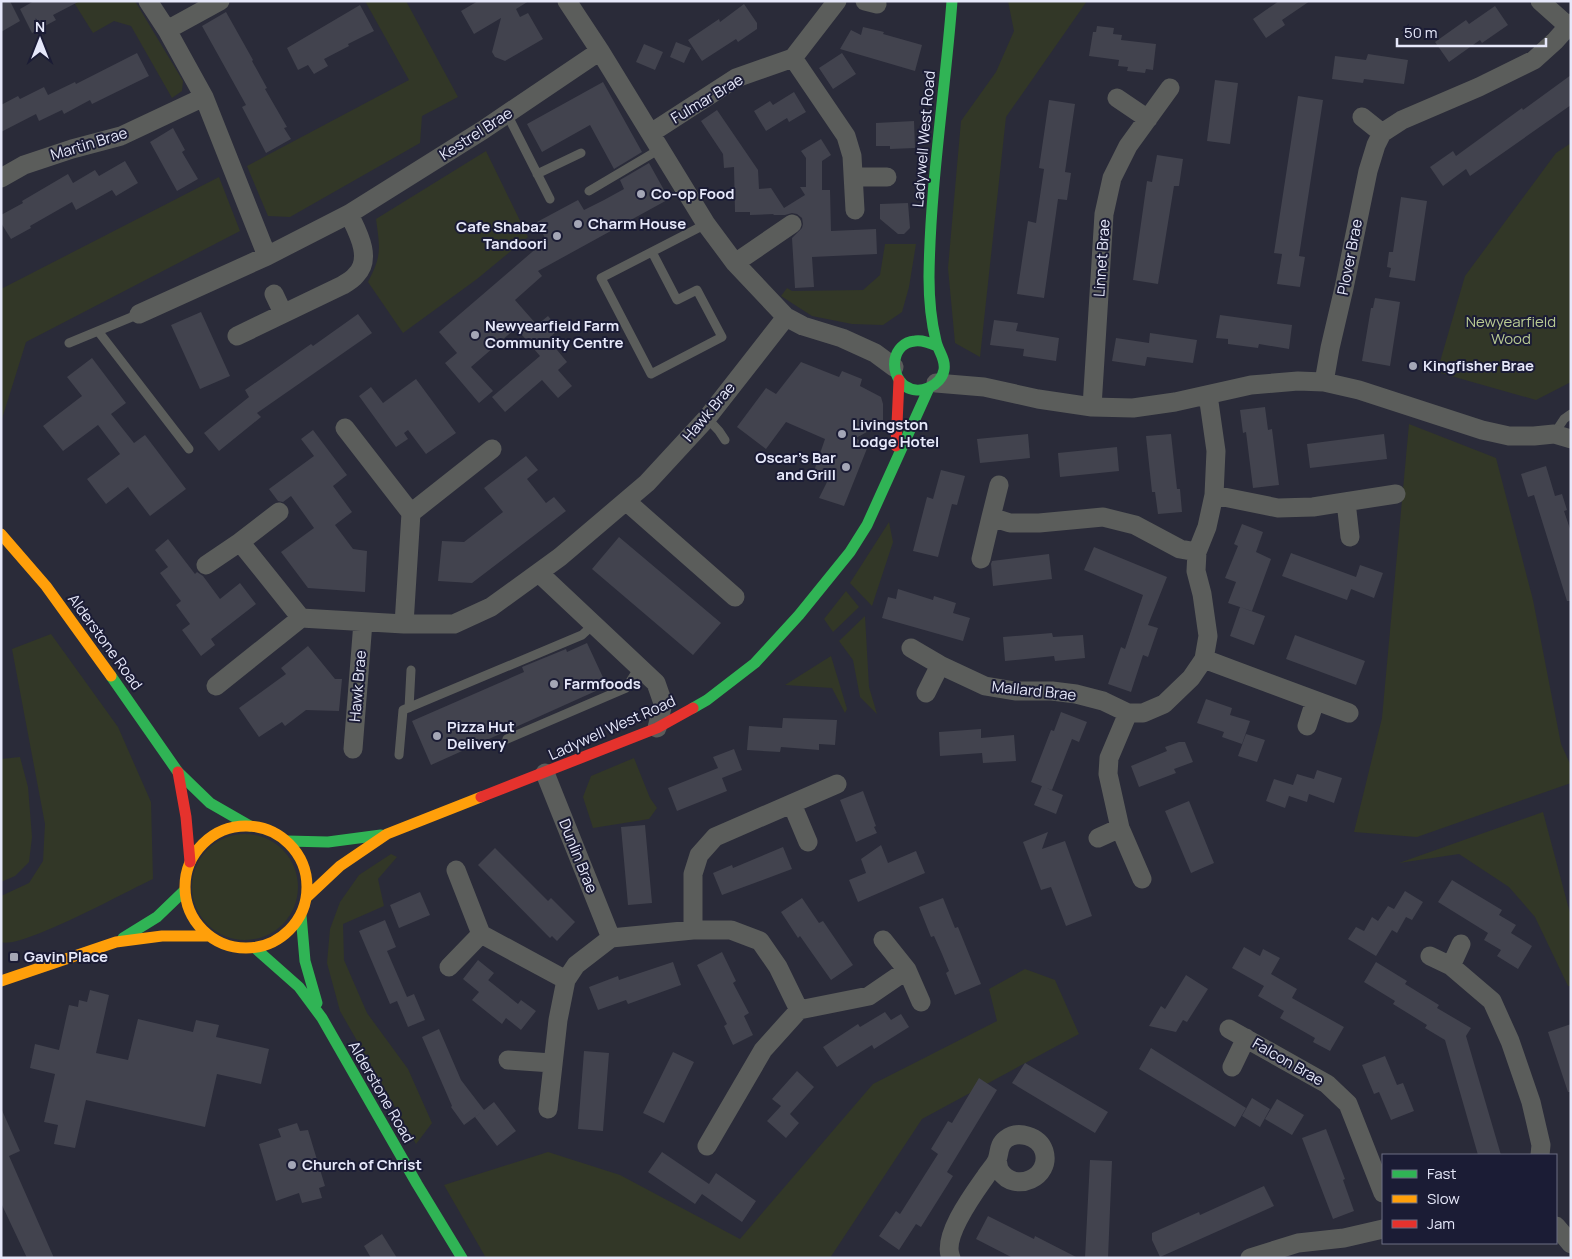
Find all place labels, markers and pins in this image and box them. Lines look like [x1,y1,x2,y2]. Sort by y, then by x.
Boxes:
place label: Co-op Food [651,183,735,204]
marker: Co-op Food [635,188,647,200]
place label: Charm House [588,213,686,234]
place label: Cafe Shabaz Tandoori [456,216,547,254]
marker: Charm House [572,218,584,230]
marker: Cafe Shabaz Tandoori [551,230,563,242]
place label: Newyearfield Farm Community Centre [485,315,624,353]
marker: Newyearfield Farm Community Centre [469,329,481,341]
place label: Kingfisher Brae [1423,355,1534,376]
marker: Kingfisher Brae [1407,360,1419,372]
place label: Livingston Lodge Hotel [852,414,939,452]
marker: Livingston Lodge Hotel [836,428,848,440]
place label: Oscar's Bar and Grill [755,447,836,485]
marker: Oscar's Bar and Grill [840,461,852,473]
place label: Farmfoods [564,673,641,694]
marker: Farmfoods [548,678,560,690]
place label: Pizza Hut Delivery [447,716,515,754]
marker: Pizza Hut Delivery [431,730,443,742]
place label: Gavin Place [24,946,108,967]
marker: Gavin Place [8,951,20,963]
place label: Church of Christ [302,1154,422,1175]
marker: Church of Christ [286,1159,298,1171]

